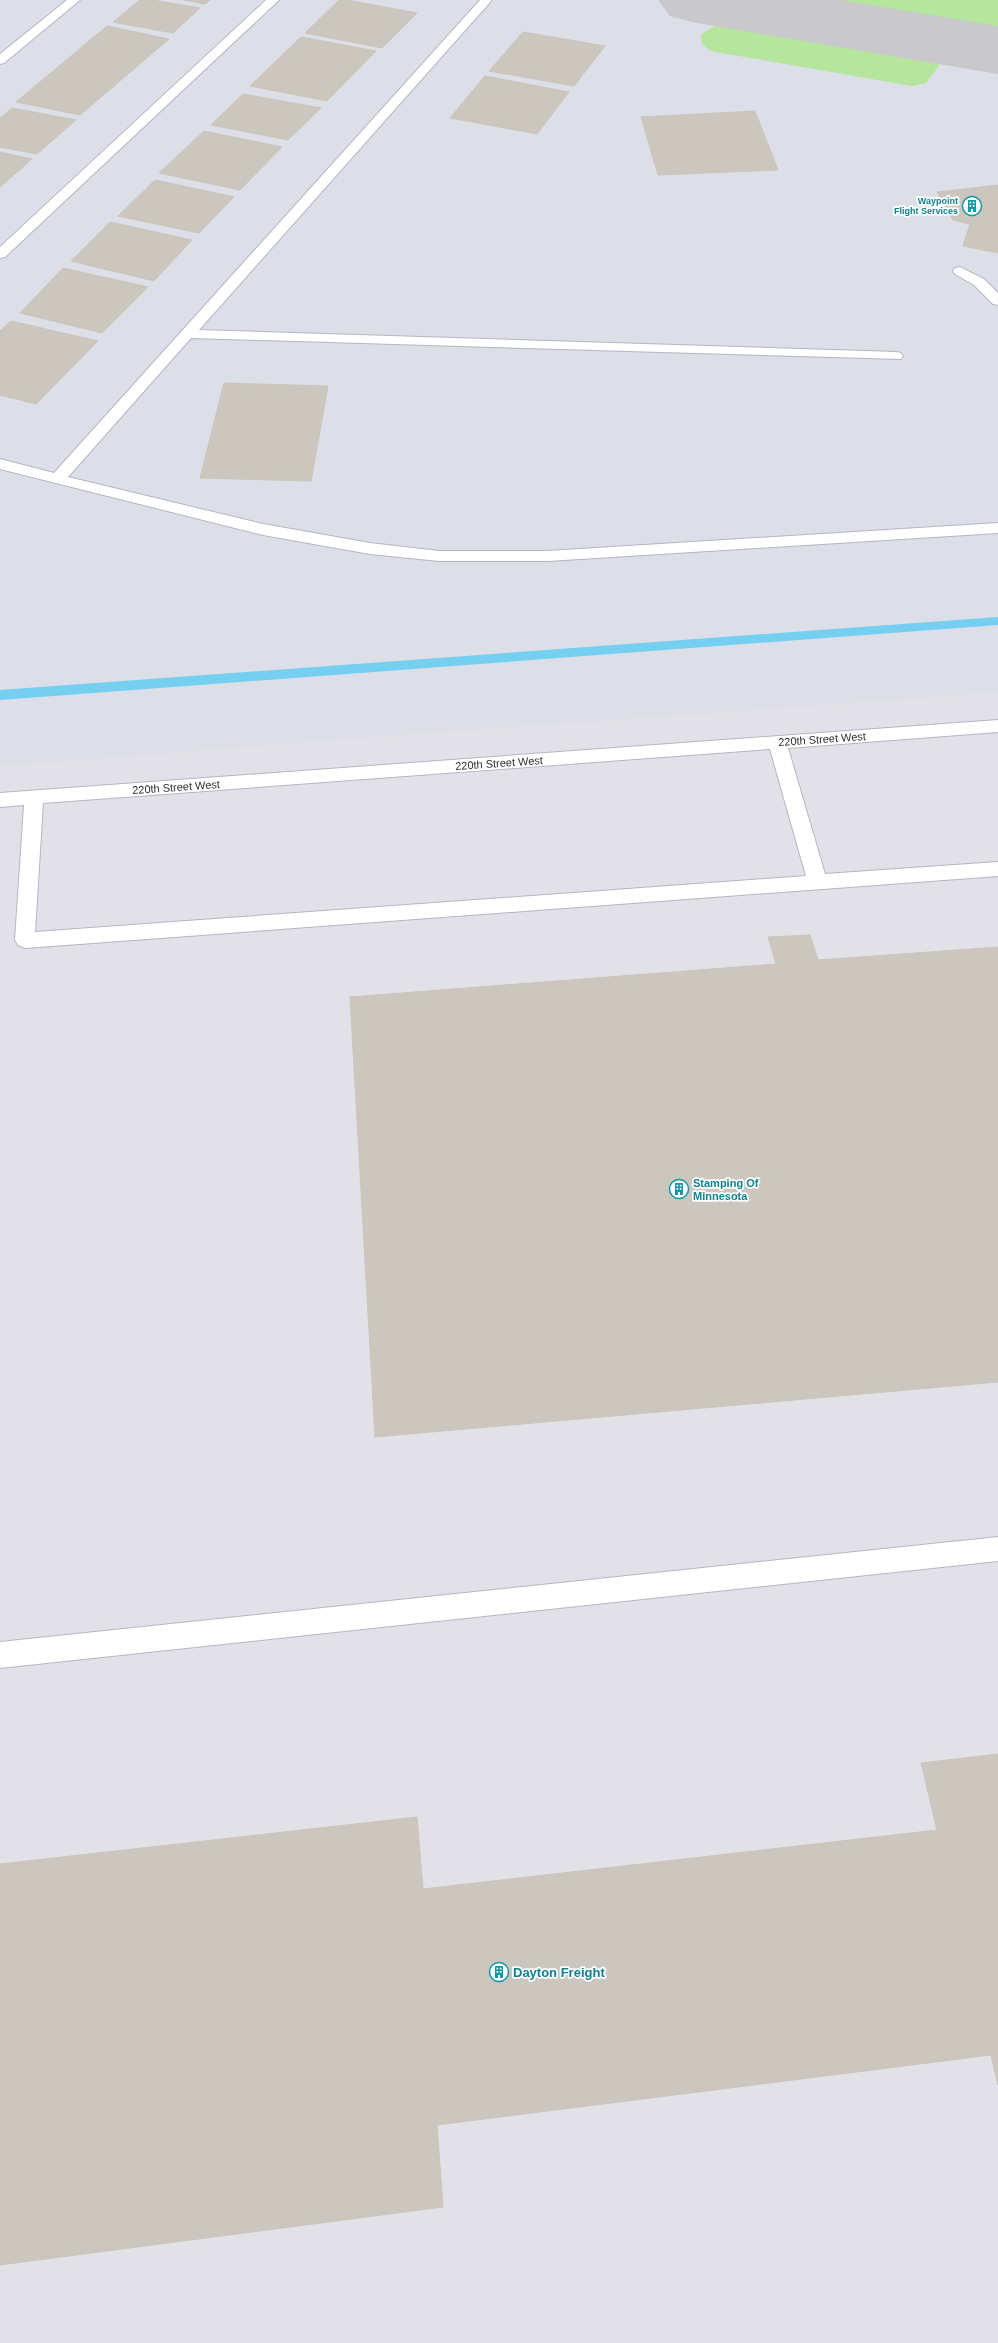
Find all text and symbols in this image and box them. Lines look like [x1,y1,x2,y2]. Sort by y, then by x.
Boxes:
building icon: Waypoint Flight Services [961,195,983,217]
place label: Waypoint Flight Services [894,196,958,216]
street label: 220th Street West [778,730,866,748]
street label: 220th Street West [455,754,543,772]
street label: 220th Street West [132,778,220,796]
place label: Stamping Of Minnesota [693,1177,759,1202]
building icon: Stamping Of Minnesota [668,1178,690,1200]
building icon: Dayton Freight [488,1961,510,1983]
place label: Dayton Freight [513,1965,605,1980]

